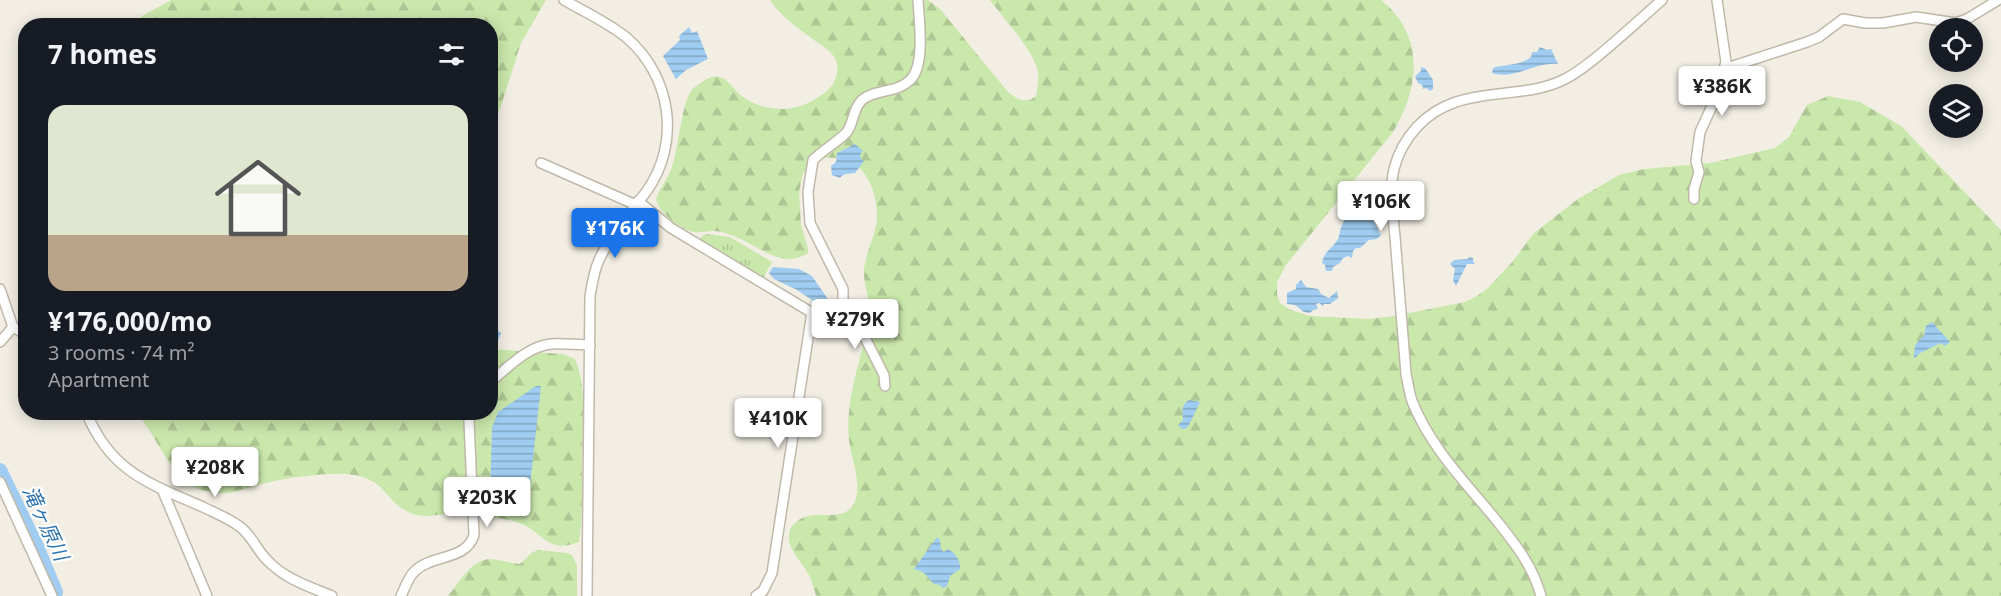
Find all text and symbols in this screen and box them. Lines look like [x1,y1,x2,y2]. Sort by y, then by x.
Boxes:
map controls [1929,18,1983,138]
button: locate [1929,18,1983,72]
text: 7 homes [48,36,157,72]
icon: filters [435,38,468,71]
pin: ¥386K [1680,66,1764,117]
text: ¥386K [1692,72,1752,99]
button: layers [1929,84,1983,138]
icon: home [204,144,312,252]
pin: ¥106K [1339,181,1423,232]
text: ¥106K [1351,187,1411,214]
pin: ¥176K [573,208,657,259]
text: ¥176K [585,214,645,241]
pin: ¥279K [813,299,897,350]
text: ¥176,000/mo [48,303,212,339]
text: ¥279K [825,305,885,332]
text: 3 rooms · 74 m² [48,339,195,366]
text: Apartment [48,366,149,393]
pin: ¥410K [736,398,820,449]
text: ¥410K [748,404,808,431]
pin: ¥208K [173,447,257,498]
text: ¥208K [185,453,245,480]
pin: ¥203K [445,477,529,528]
water label: 滝ヶ原川 [17,481,76,567]
text: ¥203K [457,483,517,510]

